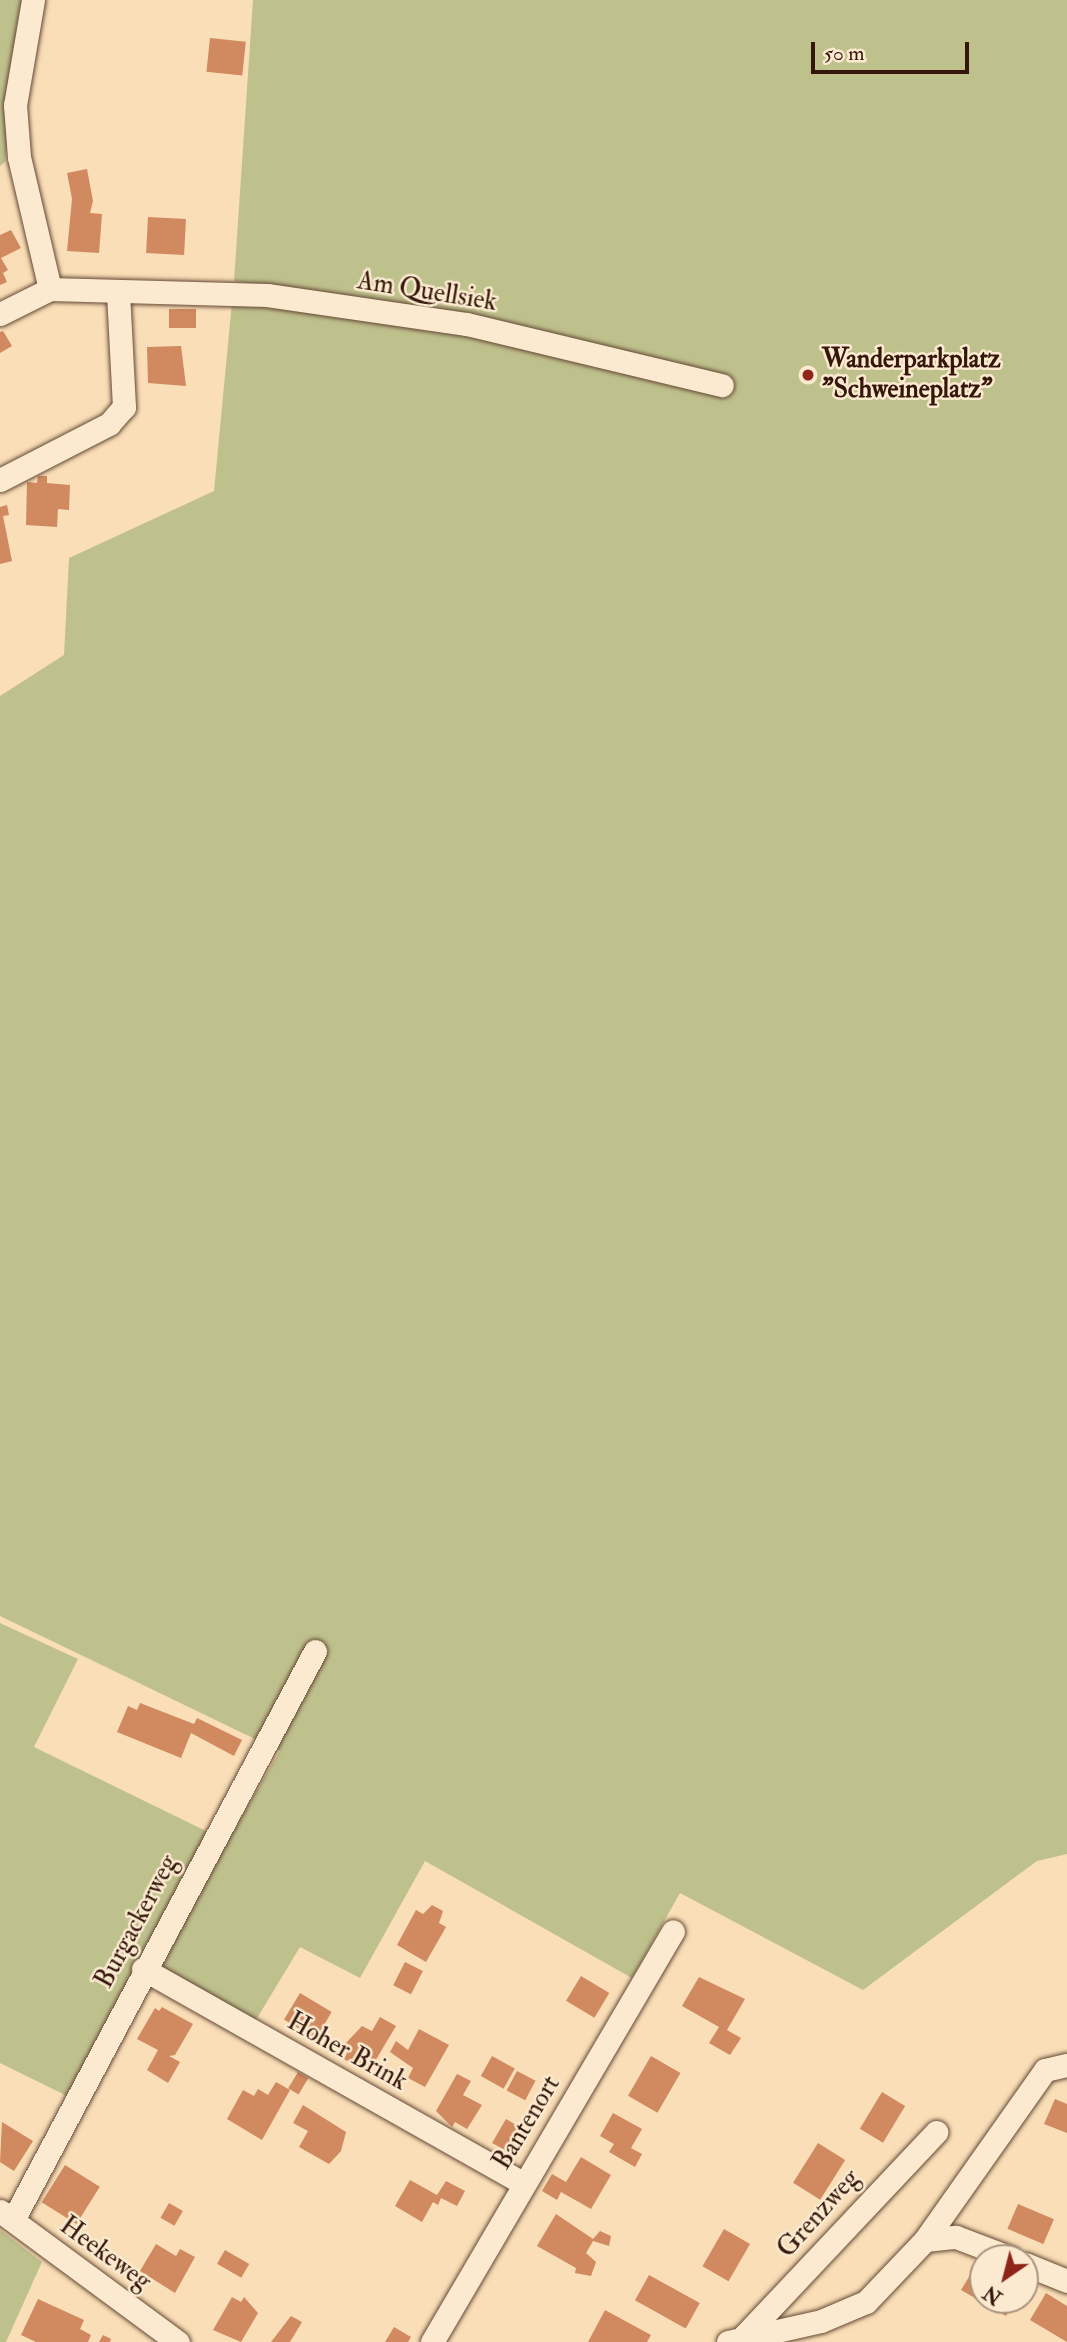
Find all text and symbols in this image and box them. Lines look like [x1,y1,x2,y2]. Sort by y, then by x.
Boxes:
scale bar [815,28,972,72]
text: 50 m [824,40,865,67]
street label: Am Quellsiek [355,266,499,318]
place label: Wanderparkplatz "Schweineplatz" [822,344,1001,406]
marker: Wanderparkplatz "Schweineplatz" [800,367,816,383]
street label: Burgackerweg [89,1850,185,1994]
street label: Hoher Brink [282,2006,412,2098]
street label: Bantenort [487,2070,567,2176]
street label: Grenzweg [771,2164,867,2264]
street label: Heekeweg [53,2210,157,2298]
north arrow [969,2244,1039,2314]
text: N [979,2280,1007,2309]

